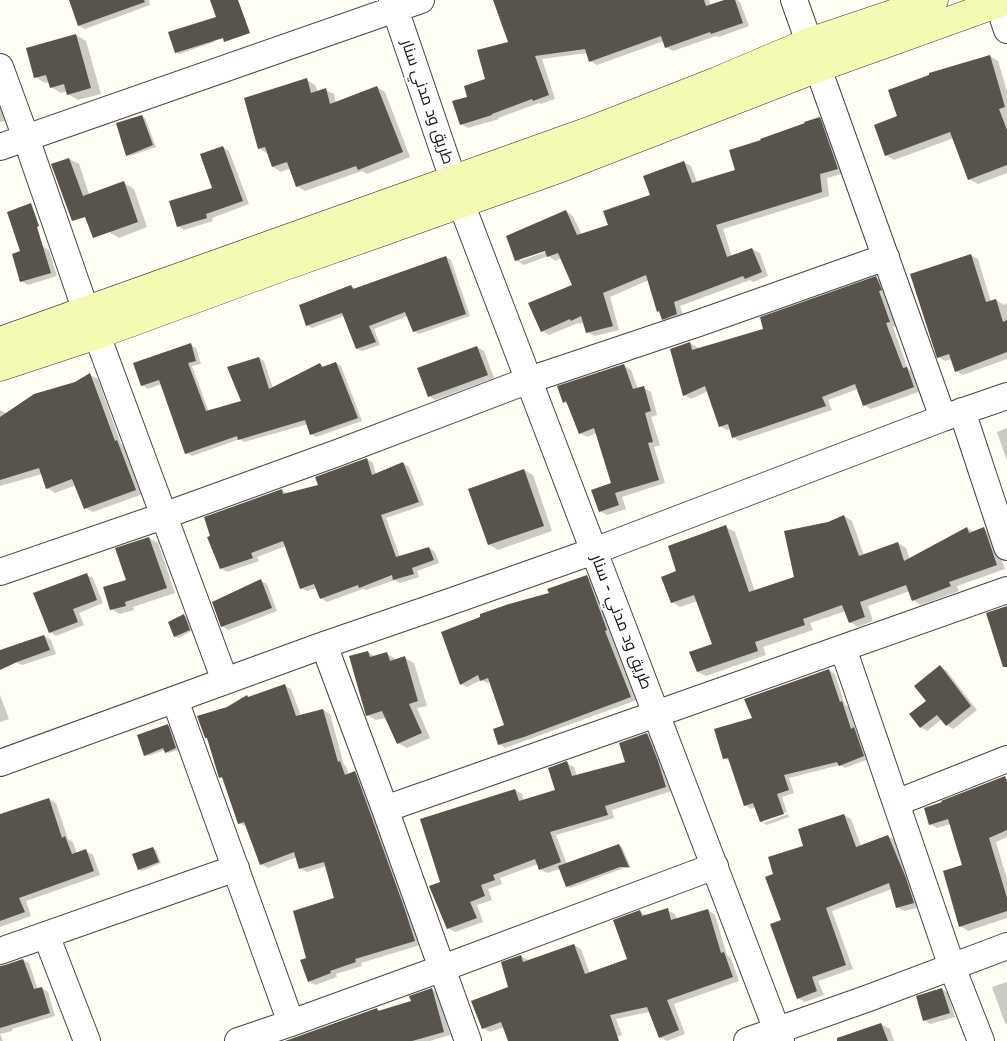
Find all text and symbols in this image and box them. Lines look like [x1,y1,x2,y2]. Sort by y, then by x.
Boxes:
street label: طريق ود مدني سنار [397,37,457,167]
street label: طريق ود مدني - سنار [586,552,656,692]

